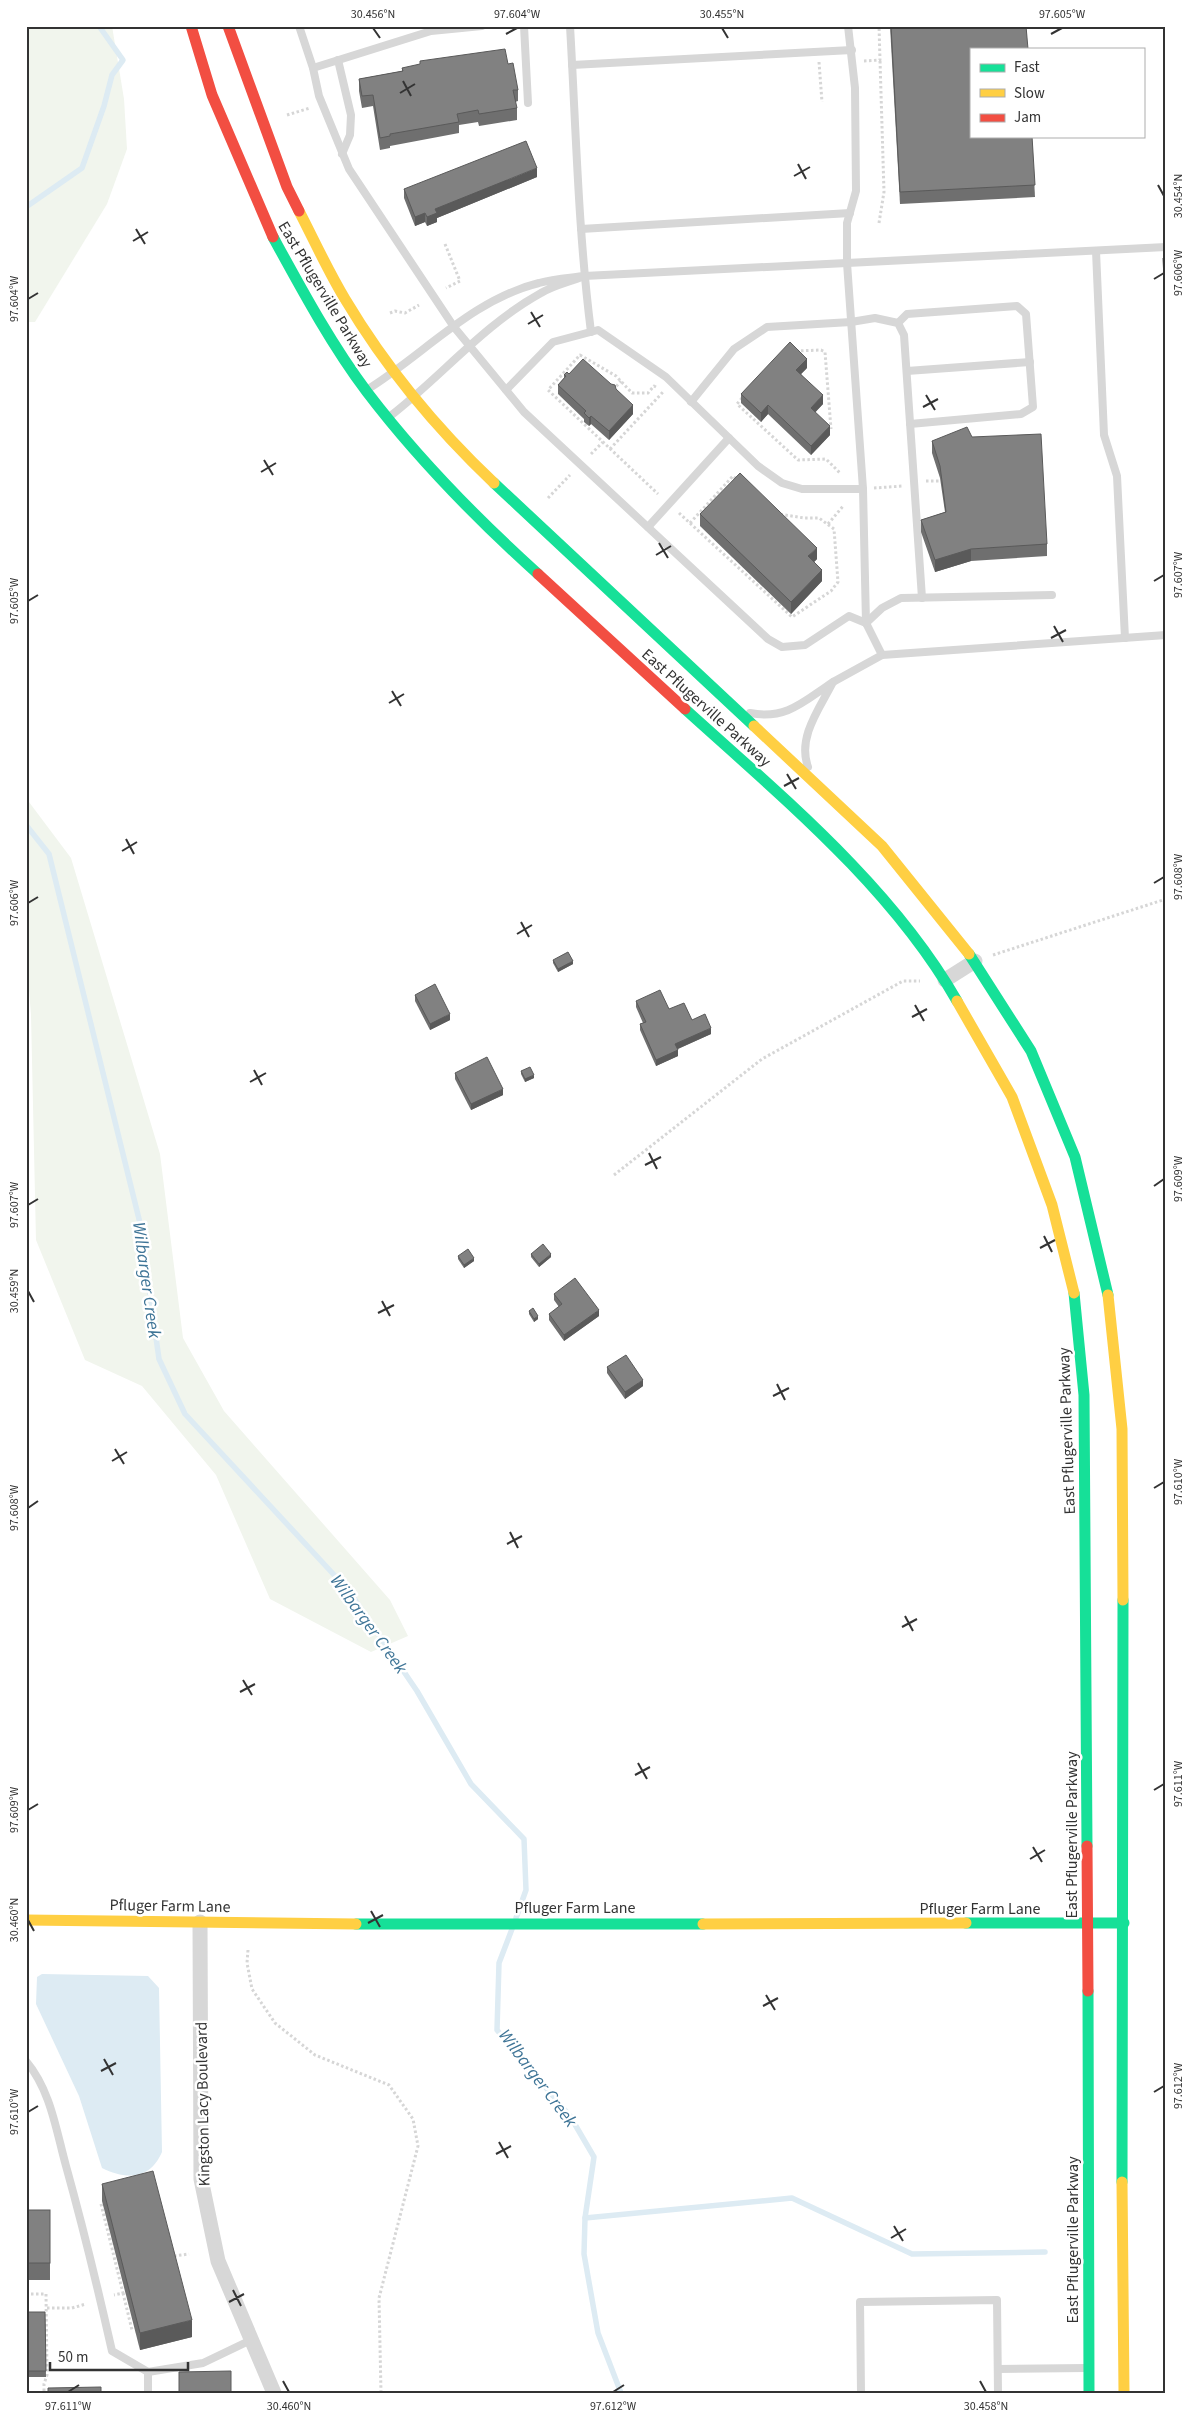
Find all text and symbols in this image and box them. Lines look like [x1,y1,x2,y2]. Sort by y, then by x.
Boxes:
text: 30.456°N [351,6,395,23]
text: 97.604°W [494,6,541,23]
text: 30.455°N [700,6,744,23]
text: 97.605°W [1039,6,1086,23]
legend [970,48,1144,138]
text: Fast [1014,57,1040,78]
text: Slow [1014,83,1045,104]
text: Jam [1014,107,1041,128]
text: 30.454°N [1170,174,1187,218]
street label: East Pflugerville Parkway [273,217,378,372]
text: 97.606°W [1170,249,1187,296]
text: 97.604°W [6,275,23,322]
text: 97.607°W [1170,551,1187,598]
text: 97.605°W [6,577,23,624]
street label: East Pflugerville Parkway [637,644,776,772]
text: 97.608°W [1170,853,1187,900]
text: 97.606°W [6,879,23,926]
text: 97.609°W [1170,1155,1187,1202]
text: 97.607°W [6,1181,23,1228]
water label: Wilbarger Creek [126,1220,167,1340]
text: 30.459°N [6,1269,23,1313]
street label: East Pflugerville Parkway [1053,1346,1081,1515]
text: 97.610°W [1170,1458,1187,1505]
text: 97.608°W [6,1484,23,1531]
water label: Wilbarger Creek [324,1570,413,1679]
street label: East Pflugerville Parkway [1061,1751,1083,1919]
text: 97.611°W [1170,1760,1187,1807]
text: 97.609°W [6,1786,23,1833]
street label: Pfluger Farm Lane [109,1894,231,1918]
street label: Pfluger Farm Lane [514,1897,636,1919]
text: 30.460°N [6,1898,23,1942]
street label: Pfluger Farm Lane [919,1898,1041,1920]
street label: Kingston Lacy Boulevard [191,2022,215,2186]
water label: Wilbarger Creek [492,2024,583,2133]
text: 97.612°W [1170,2062,1187,2109]
text: 97.610°W [6,2088,23,2135]
street label: East Pflugerville Parkway [1062,2156,1084,2324]
scale bar [50,2339,188,2371]
text: 50 m [58,2347,88,2368]
text: 97.611°W [45,2398,92,2415]
text: 30.460°N [267,2398,311,2415]
text: 97.612°W [590,2398,637,2415]
text: 30.458°N [964,2398,1008,2415]

